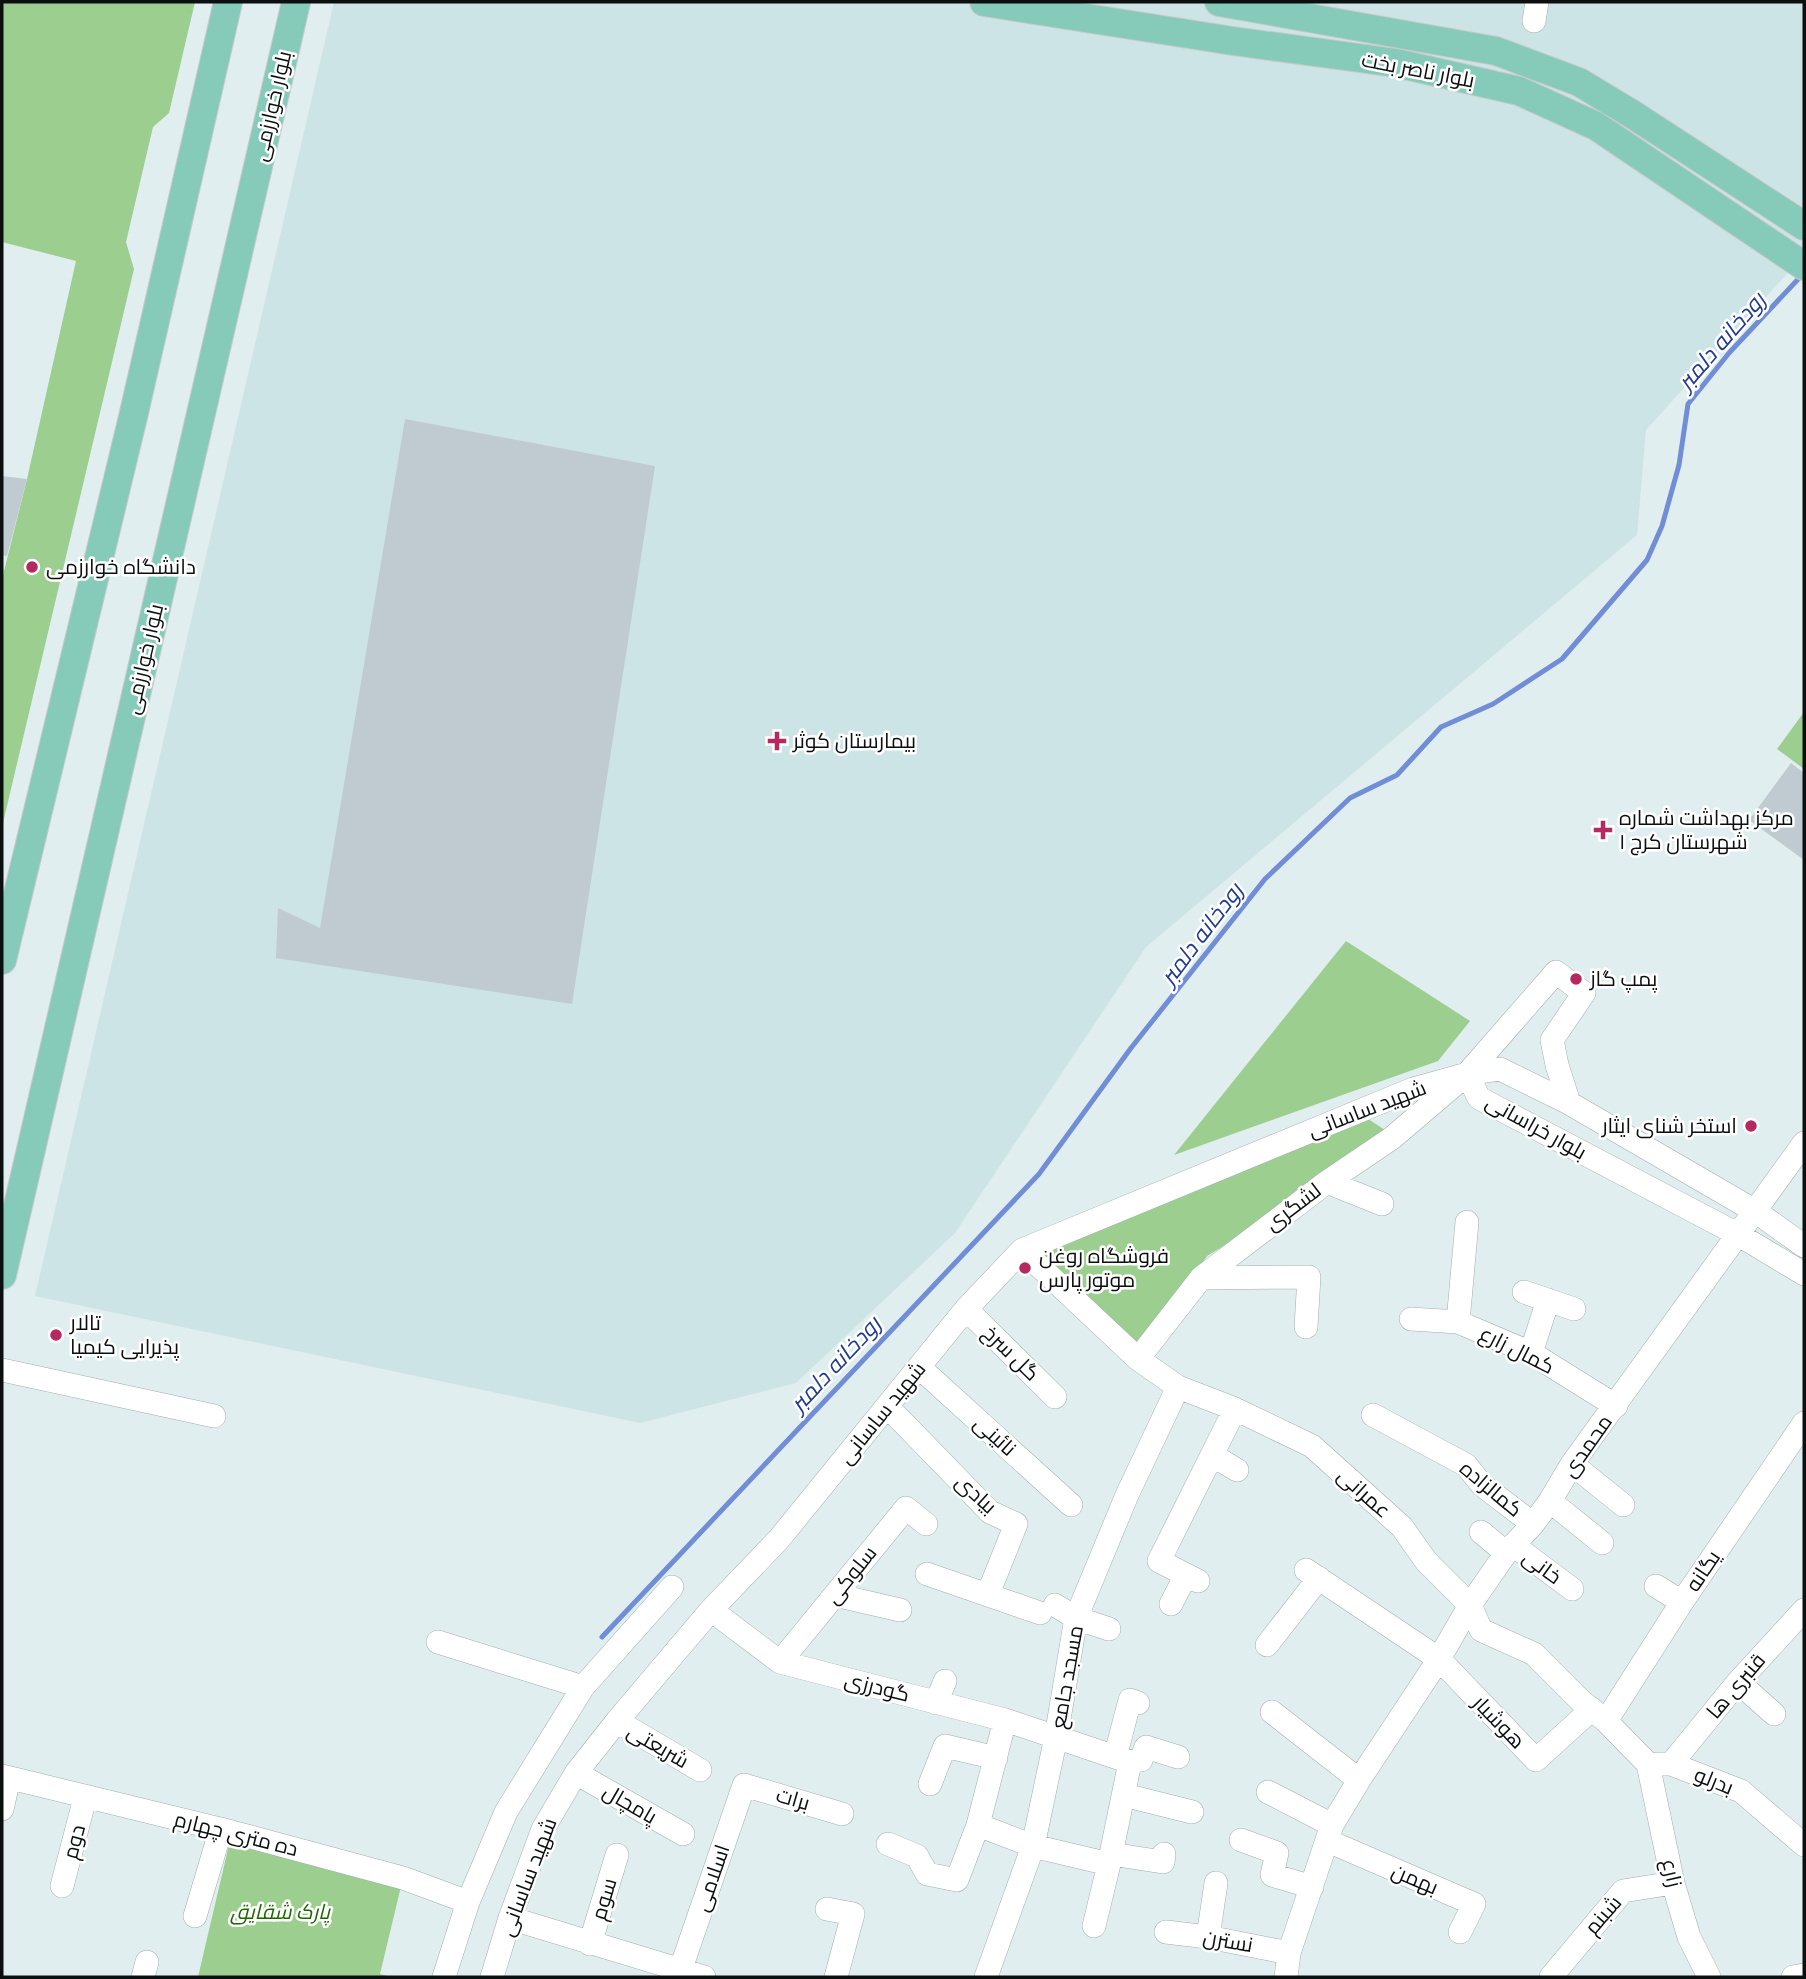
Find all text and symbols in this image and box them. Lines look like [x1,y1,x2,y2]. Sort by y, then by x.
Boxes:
street label: بلوار ناصر بخت [1358,39,1478,100]
street label: بلوار خوارزمی [240,47,303,165]
water label: رودخانه دلمبر [1663,280,1778,402]
place label: دانشگاه خوارزمی [46,547,196,586]
marker: دانشگاه خوارزمی [24,559,40,575]
street label: بلوار خوارزمی [112,600,175,718]
place label: بیمارستان کوثر [792,721,916,760]
marker: بیمارستان کوثر [767,731,787,751]
place label: مرکز بهداشت شماره ۱ شهرستان کرج [1619,798,1794,861]
marker: مرکز بهداشت شماره ۱ شهرستان کرج [1593,820,1613,840]
water label: رودخانه دلمبر [1145,871,1255,997]
place label: پمپ گاز [1589,959,1658,998]
marker: پمپ گاز [1568,971,1584,987]
street label: شهید ساسانی [1302,1068,1432,1149]
street label: بلوار خراسانی [1478,1083,1594,1171]
place label: استخر شنای ایثار [1601,1106,1737,1145]
marker: استخر شنای ایثار [1743,1118,1759,1134]
street label: لشگری [1255,1172,1330,1241]
place label: فروشگاه روغن موتور پارس [1039,1236,1169,1299]
marker: فروشگاه روغن موتور پارس [1017,1260,1033,1276]
place label: تالار پذیرایی کیمیا [69,1303,179,1366]
water label: رودخانه دلمبر [776,1304,893,1425]
street label: کمال زارع [1473,1314,1562,1385]
street label: گل سرخ [973,1315,1050,1391]
marker: تالار پذیرایی کیمیا [48,1327,64,1343]
street label: شهید ساسانی [827,1352,936,1473]
street label: نائینی [964,1405,1026,1466]
street label: محمدی [1550,1406,1623,1486]
street label: کمالزاده [1451,1450,1532,1527]
street label: عمرانی [1328,1457,1401,1528]
street label: بیادی [946,1463,1007,1524]
street label: سلوکی [814,1536,887,1613]
street label: خانی [1514,1538,1571,1595]
street label: یگانه [1674,1541,1731,1600]
street label: مسجد جامع [1038,1622,1095,1732]
street label: قنبری ها [1696,1643,1776,1728]
street label: گودرزی [840,1660,914,1713]
street label: هوشیار [1462,1684,1536,1758]
street label: شریعتی [619,1712,697,1779]
street label: بدرلو [1688,1755,1740,1806]
street label: پامچال [595,1772,666,1835]
street label: برات [771,1775,815,1822]
street label: ده متری چهارم [170,1799,302,1868]
street label: شهید ساسانی [487,1812,568,1942]
street label: دوم [50,1820,97,1864]
street label: اسلامی [682,1839,741,1917]
street label: بهمن [1385,1851,1445,1906]
street label: زارع [1650,1855,1695,1891]
street label: سوم [579,1873,628,1925]
street label: شبنم [1574,1885,1632,1944]
park label: پارک شقایق [230,1892,331,1931]
street label: نسترن [1200,1917,1256,1964]

